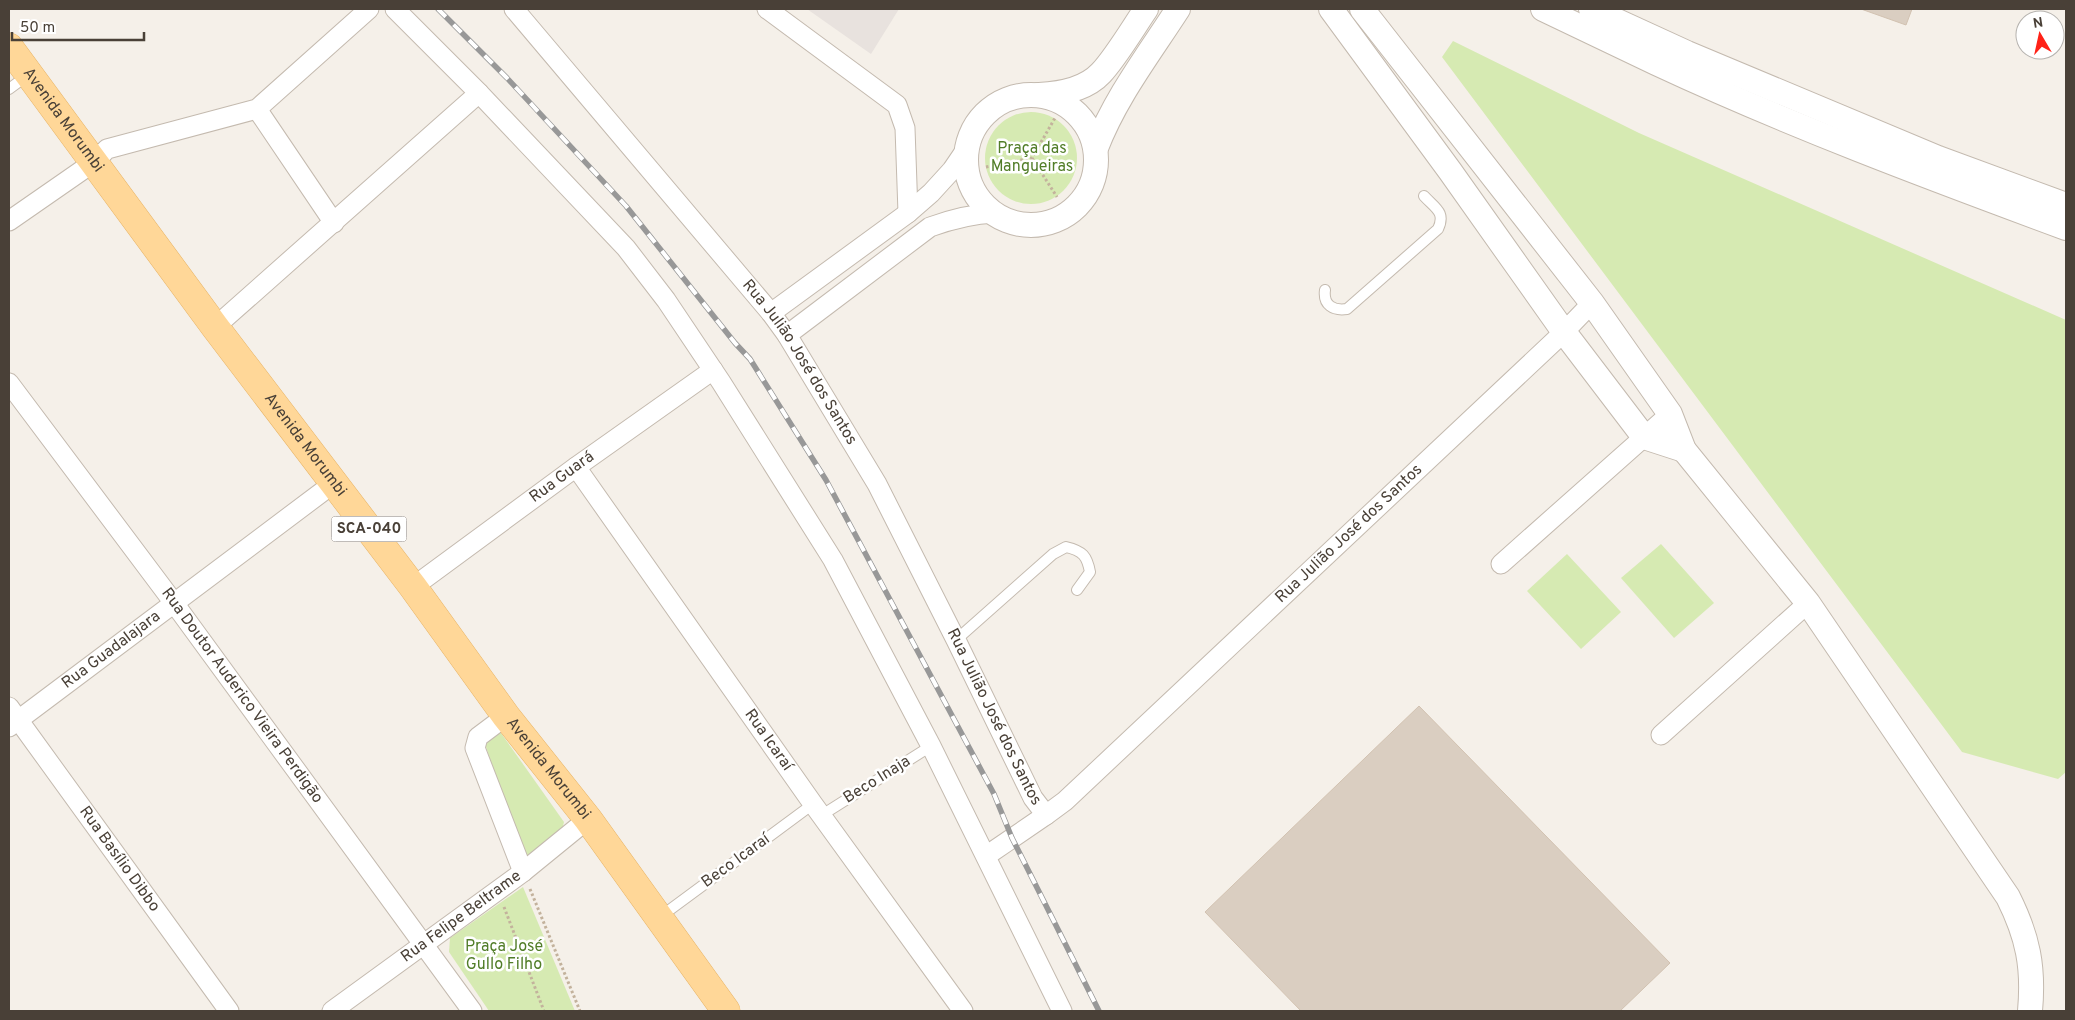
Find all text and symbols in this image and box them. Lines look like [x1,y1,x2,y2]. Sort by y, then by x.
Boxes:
scale bar [12,10,145,42]
north arrow [2015,10,2065,60]
text: N [2032,14,2045,33]
text: 50 m [20,19,55,38]
street label: Avenida Morumbi [18,64,108,177]
park label: Praça das Mangueiras [991,139,1073,177]
street label: Rua Julião José dos Santos [737,276,861,449]
street label: Avenida Morumbi [259,389,351,501]
street label: Rua Guará [526,447,598,508]
street label: Rua Julião José dos Santos [1272,460,1427,608]
road number: SCA-040 [332,516,406,542]
street label: Rua Doutor Auderico Vieira Perdigão [156,584,327,808]
street label: Rua Guadalajara [58,607,165,694]
street label: Rua Julião José dos Santos [942,625,1045,810]
street label: Rua Icaraí [739,705,798,777]
street label: Avenida Morumbi [501,714,595,824]
street label: Beco Inaja [840,752,914,808]
street label: Rua Basílio Dibbo [74,803,164,916]
street label: Beco Icaraí [698,828,776,893]
street label: Rua Felipe Beltrame [397,866,525,967]
park label: Praça José Gullo Filho [465,937,543,975]

